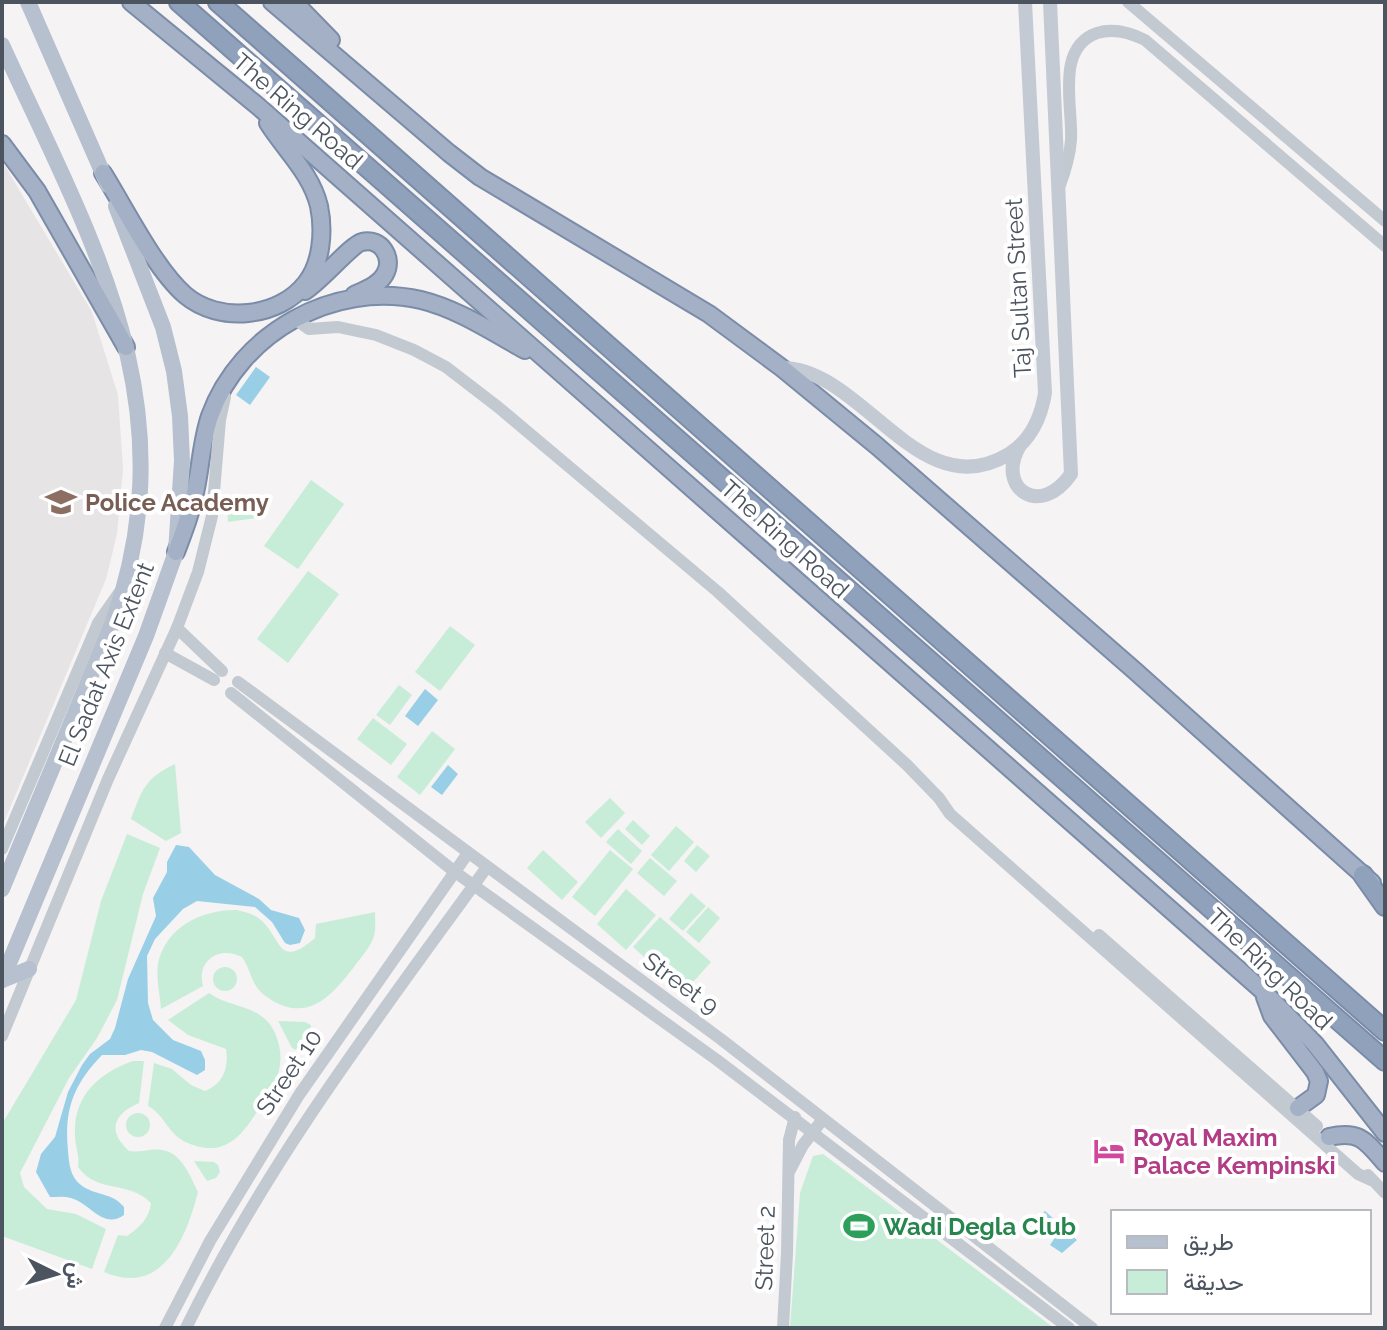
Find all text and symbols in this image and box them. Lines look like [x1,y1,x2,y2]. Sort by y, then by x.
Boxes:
street label: The Ring Road [227,47,369,175]
street label: Taj Sultan Street [999,197,1037,379]
street label: The Ring Road [715,474,855,604]
school or university icon: Police Academy [44,485,78,519]
place label: Police Academy [85,488,269,517]
street label: El Sadat Axis Extent [52,558,160,770]
street label: The Ring Road [1202,902,1338,1036]
street label: Street 9 [637,946,725,1020]
street label: Street 10 [250,1023,328,1121]
place label: Royal Maxim Palace Kempinski [1133,1123,1336,1180]
hotel icon: Royal Maxim Palace Kempinski [1092,1134,1126,1168]
street label: Street 2 [749,1205,781,1291]
sports icon: Wadi Degla Club [842,1209,876,1243]
legend [1111,1210,1371,1314]
place label: Wadi Degla Club [883,1212,1076,1241]
text: طريق [1183,1227,1234,1257]
north arrow [16,1234,96,1314]
text: ش [61,1261,90,1290]
text: حديقة [1183,1267,1244,1296]

